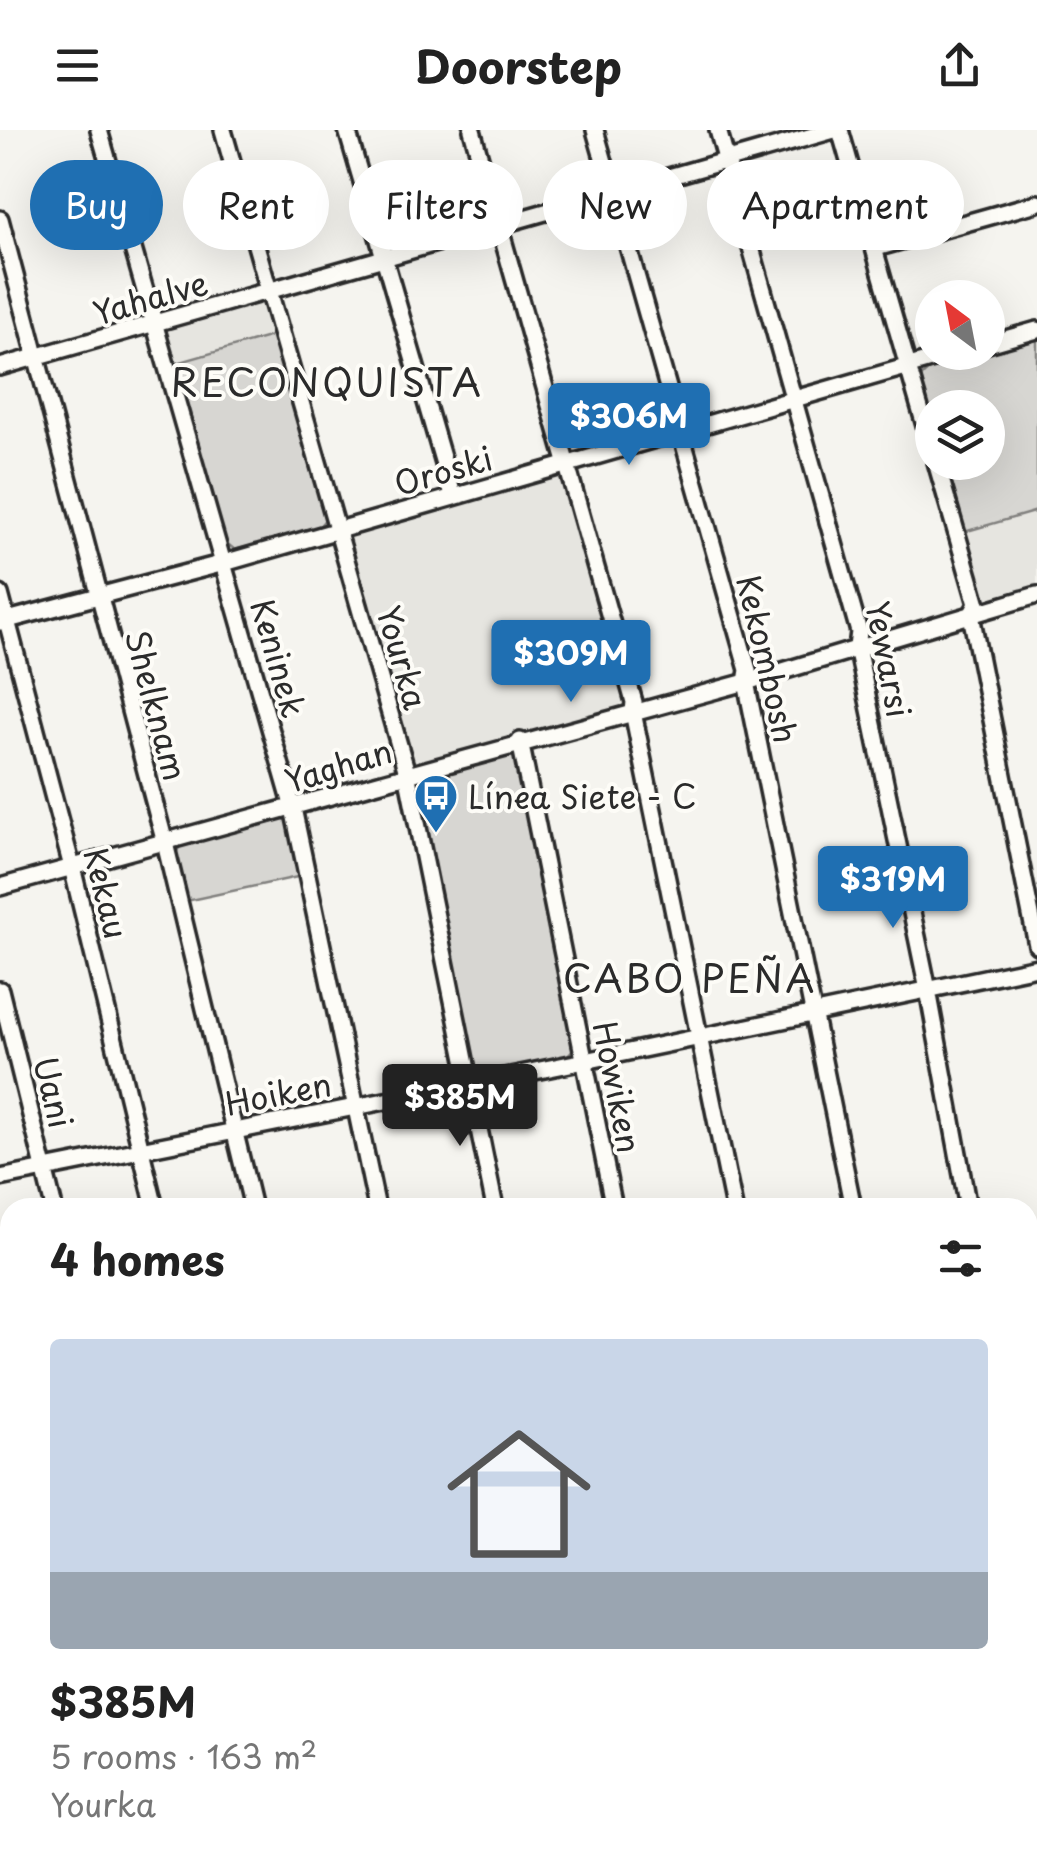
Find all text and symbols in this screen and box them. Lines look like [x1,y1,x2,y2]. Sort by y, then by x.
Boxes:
text: Doorstep [415,31,622,99]
icon: menu [50,38,105,93]
icon: share [932,38,987,93]
chip: Buy [30,160,163,250]
chip: Rent [183,160,329,250]
chip: Filters [349,160,523,250]
chip: New [543,160,687,250]
chip: Apartment [707,160,964,250]
street label: Yahalve [87,258,213,336]
north arrow [915,280,1005,370]
map controls [915,280,1005,480]
district label: RECONQUISTA [170,353,484,410]
pin: $306M [559,383,699,468]
button: layers [915,390,1005,480]
text: $306M [570,391,688,439]
street label: Oroski [388,433,498,507]
street label: Kekombosh [725,570,811,748]
street label: Keninek [239,593,319,723]
street label: Yewarsi [854,597,924,721]
street label: Yourka [365,599,441,715]
pin: $309M [501,620,641,705]
street label: Shelknam [114,624,200,786]
text: $309M [513,628,629,676]
street label: Yaghan [278,726,398,804]
place label: Línea Siete - C [468,772,697,820]
bus stop icon: Línea Siete - C [413,773,459,834]
street label: Kekau [73,842,141,944]
pin: $319M [823,846,963,931]
text: $319M [840,854,946,902]
district label: CABO PEÑA [563,949,817,1006]
street label: Howiken [582,1017,654,1157]
street label: Uani [22,1051,86,1133]
street label: Hoiken [221,1059,335,1127]
pin: $385M [390,1064,530,1149]
text: $385M [404,1072,516,1120]
text: 4 homes [50,1227,225,1290]
icon: filters [933,1231,988,1286]
icon: home [429,1404,609,1584]
text: $385M [50,1669,196,1732]
text: 5 rooms · 163 m² [50,1732,317,1780]
text: Yourka [50,1780,156,1828]

